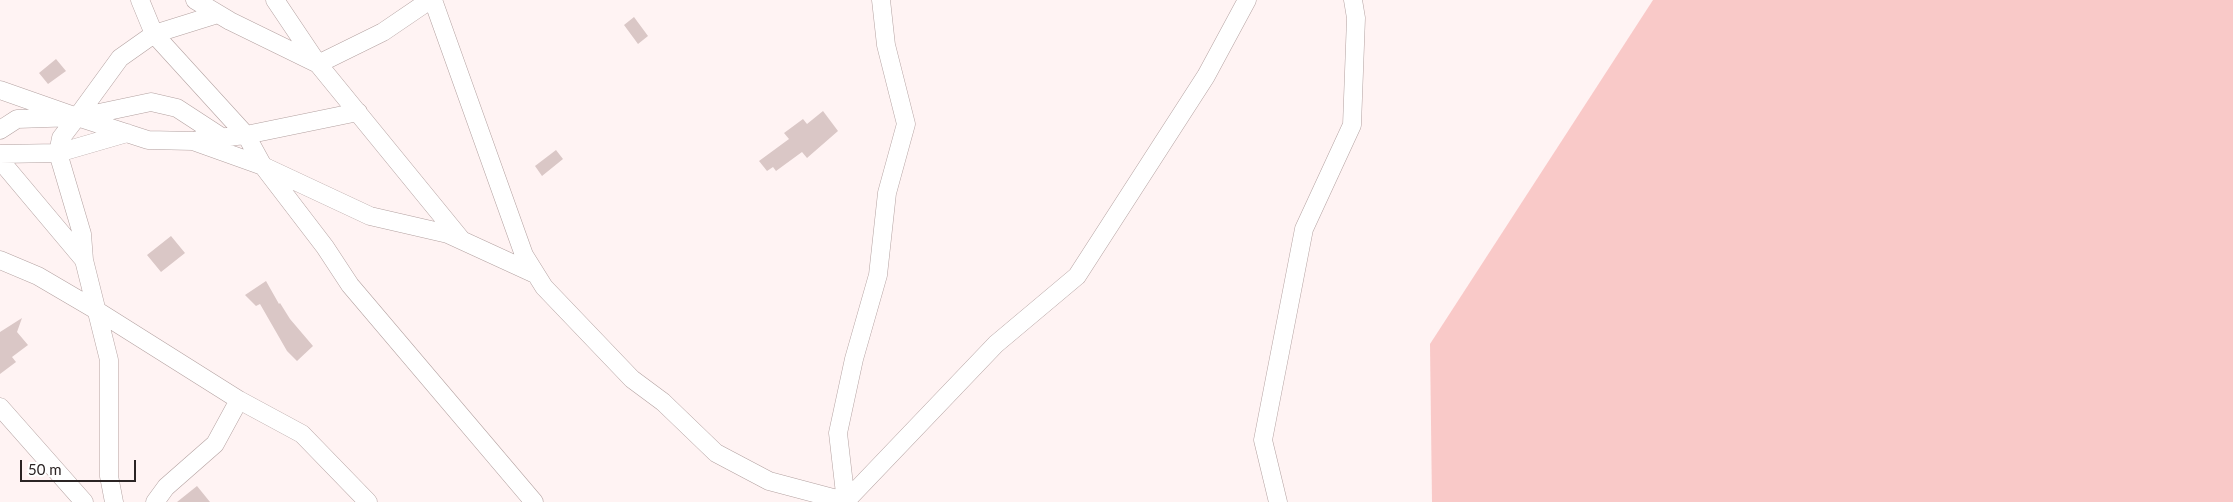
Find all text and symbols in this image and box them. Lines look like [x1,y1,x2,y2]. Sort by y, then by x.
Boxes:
scale bar [22,450,139,482]
text: 50 m [28,460,62,478]

